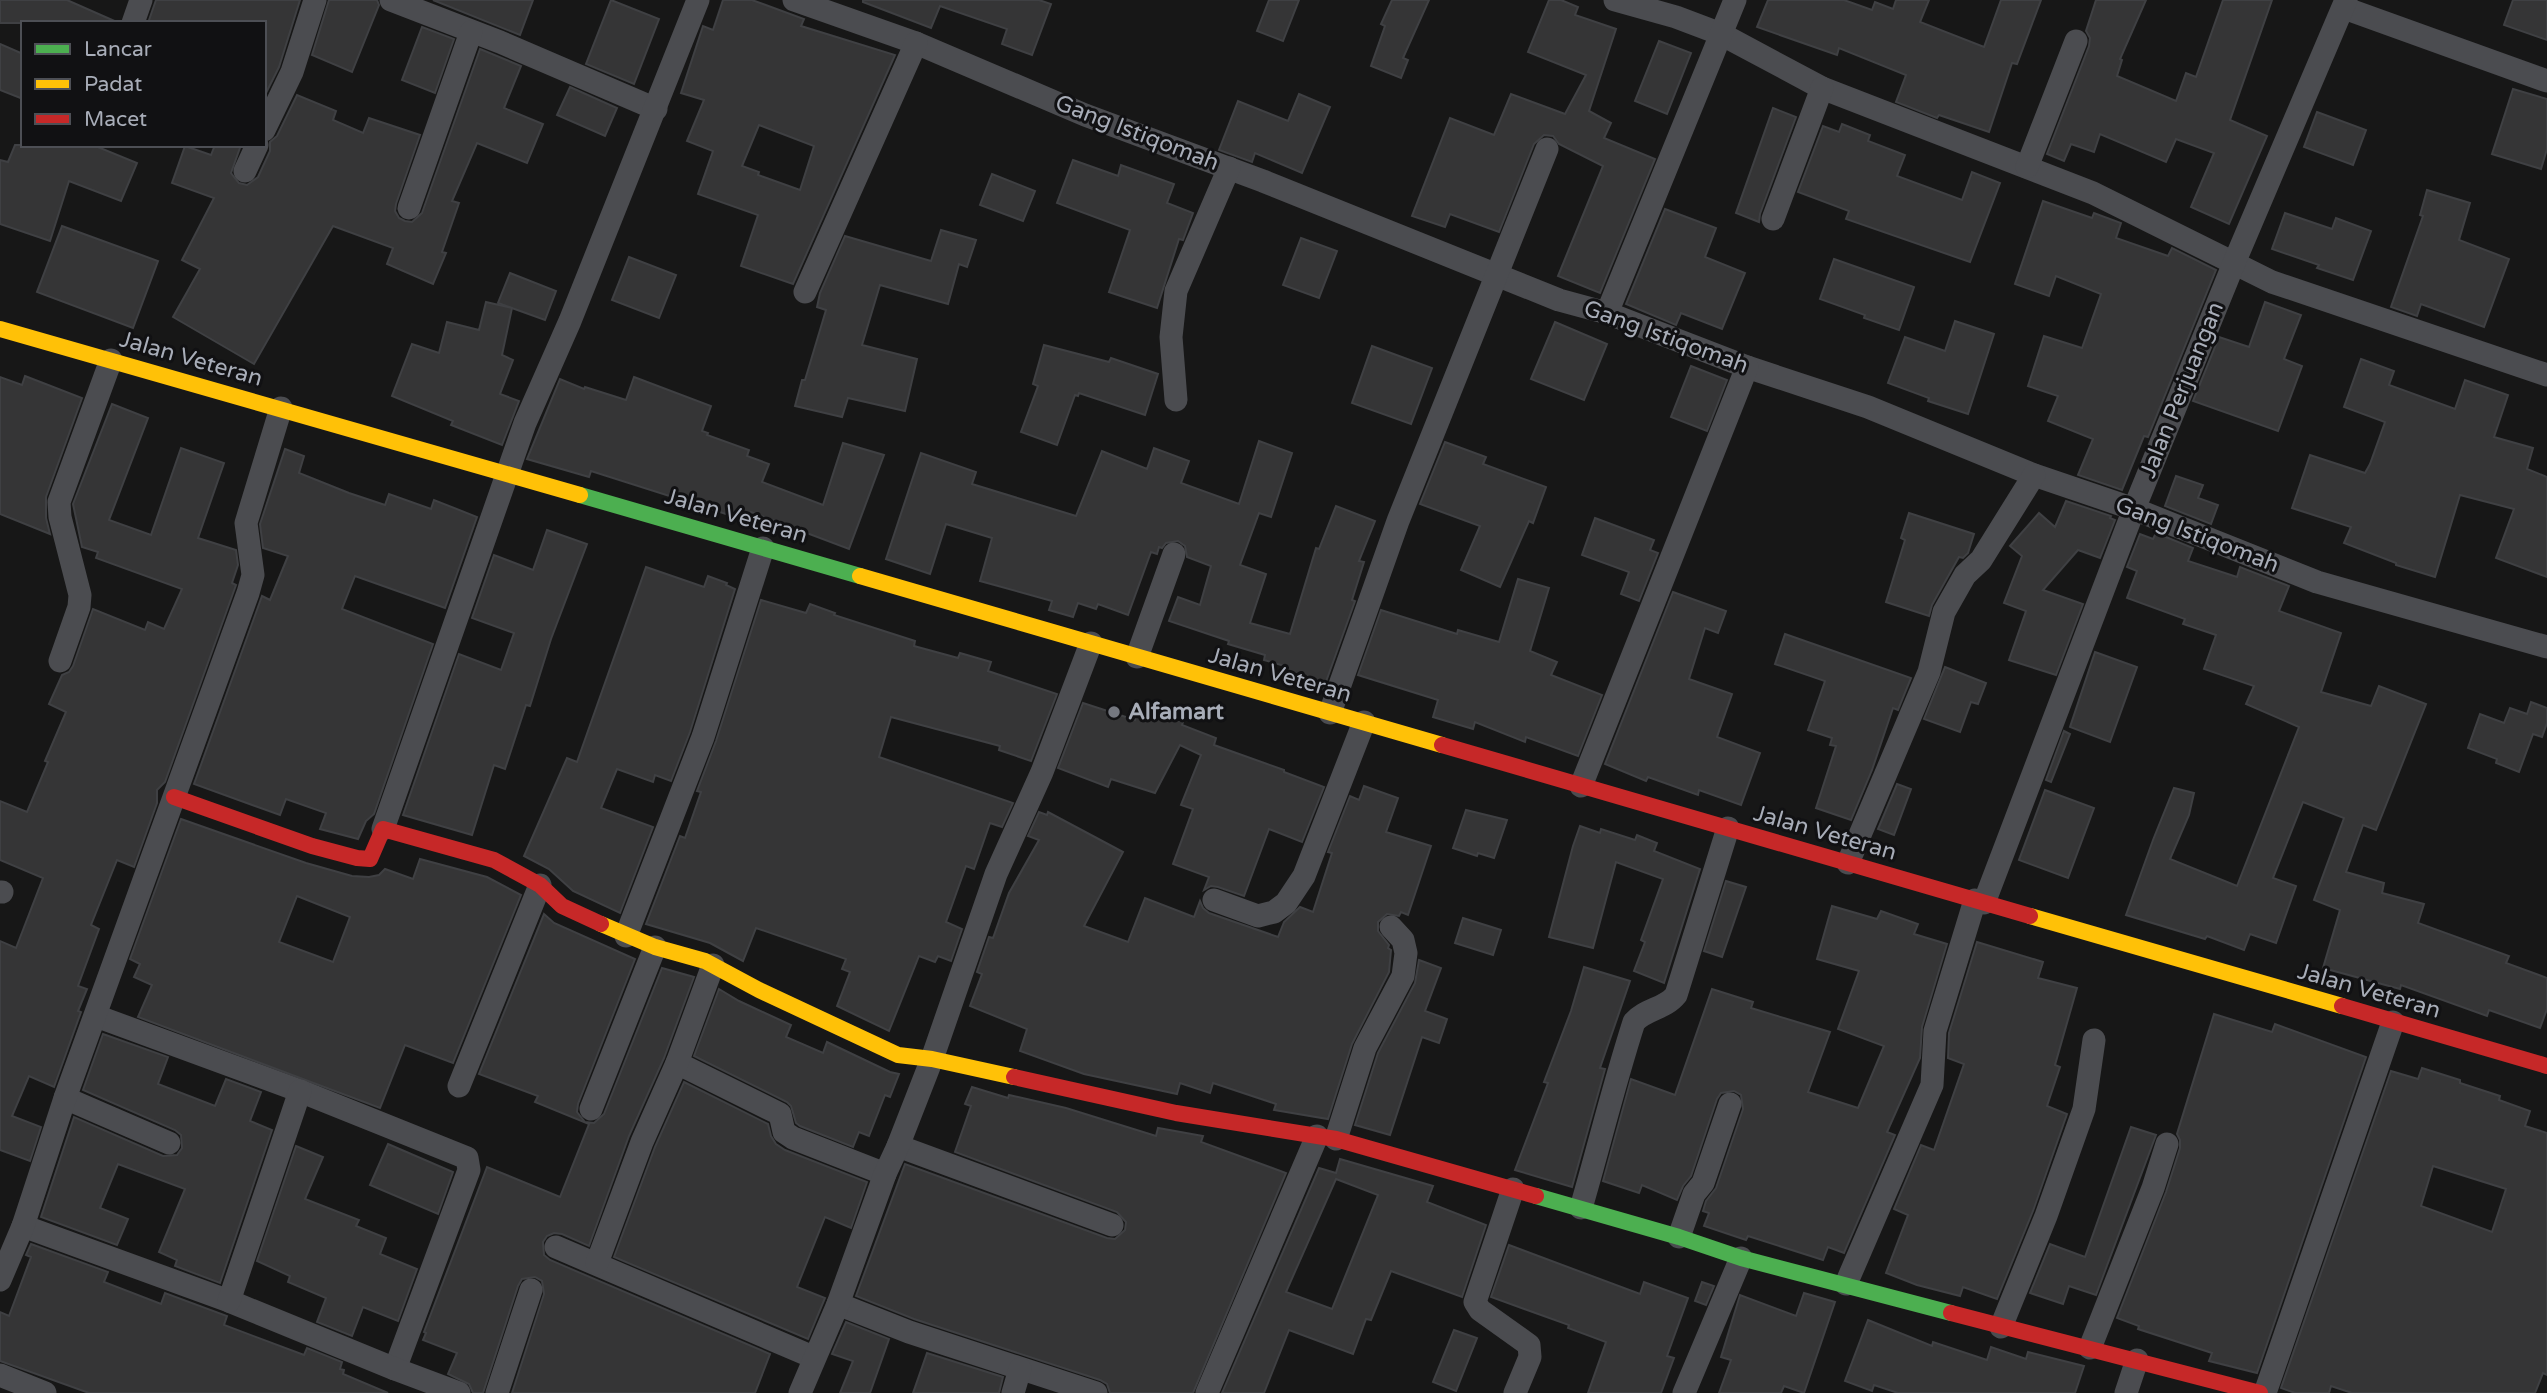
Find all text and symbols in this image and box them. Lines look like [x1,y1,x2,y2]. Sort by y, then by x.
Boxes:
legend [21,21,266,147]
text: Lancar [84,37,152,62]
text: Padat [84,72,142,97]
street label: Gang Istiqomah [1051,89,1223,177]
text: Macet [84,107,147,132]
street label: Gang Istiqomah [1580,294,1752,380]
street label: Jalan Perjuangan [2134,298,2230,482]
street label: Jalan Veteran [116,325,266,393]
street label: Jalan Veteran [661,482,811,550]
street label: Gang Istiqomah [2111,491,2283,579]
street label: Jalan Veteran [1205,641,1355,709]
place label: Alfamart [1128,698,1224,726]
marker: Alfamart [1106,704,1122,720]
street label: Jalan Veteran [1750,799,1900,867]
street label: Jalan Veteran [2294,957,2444,1025]

